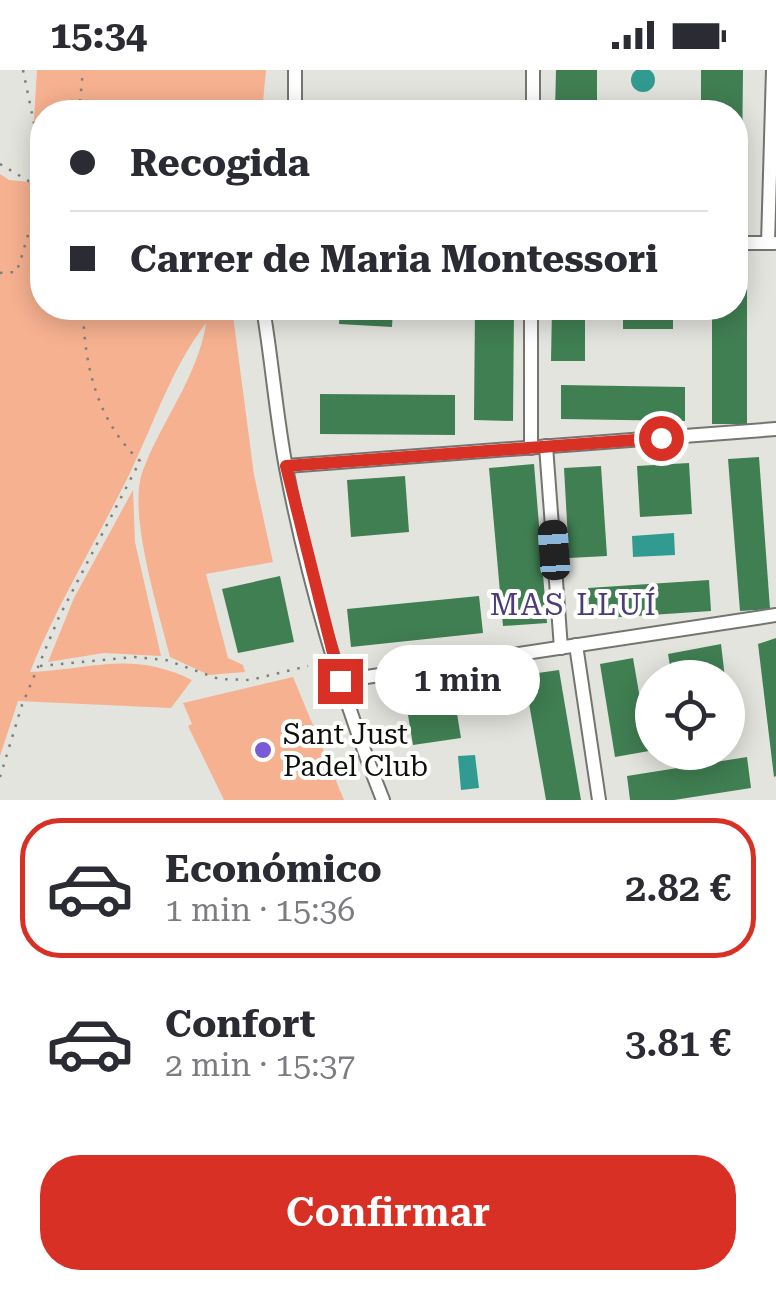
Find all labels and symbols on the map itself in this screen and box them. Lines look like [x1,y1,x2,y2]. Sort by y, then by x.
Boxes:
route start [639,416,684,461]
car [537,519,571,581]
district label: MAS LLUÍ [490,586,658,622]
callout: 1 min [375,646,540,716]
route end [318,659,363,704]
place label: Sant Just Padel Club [283,718,428,783]
marker: Sant Just Padel Club [252,739,274,761]

